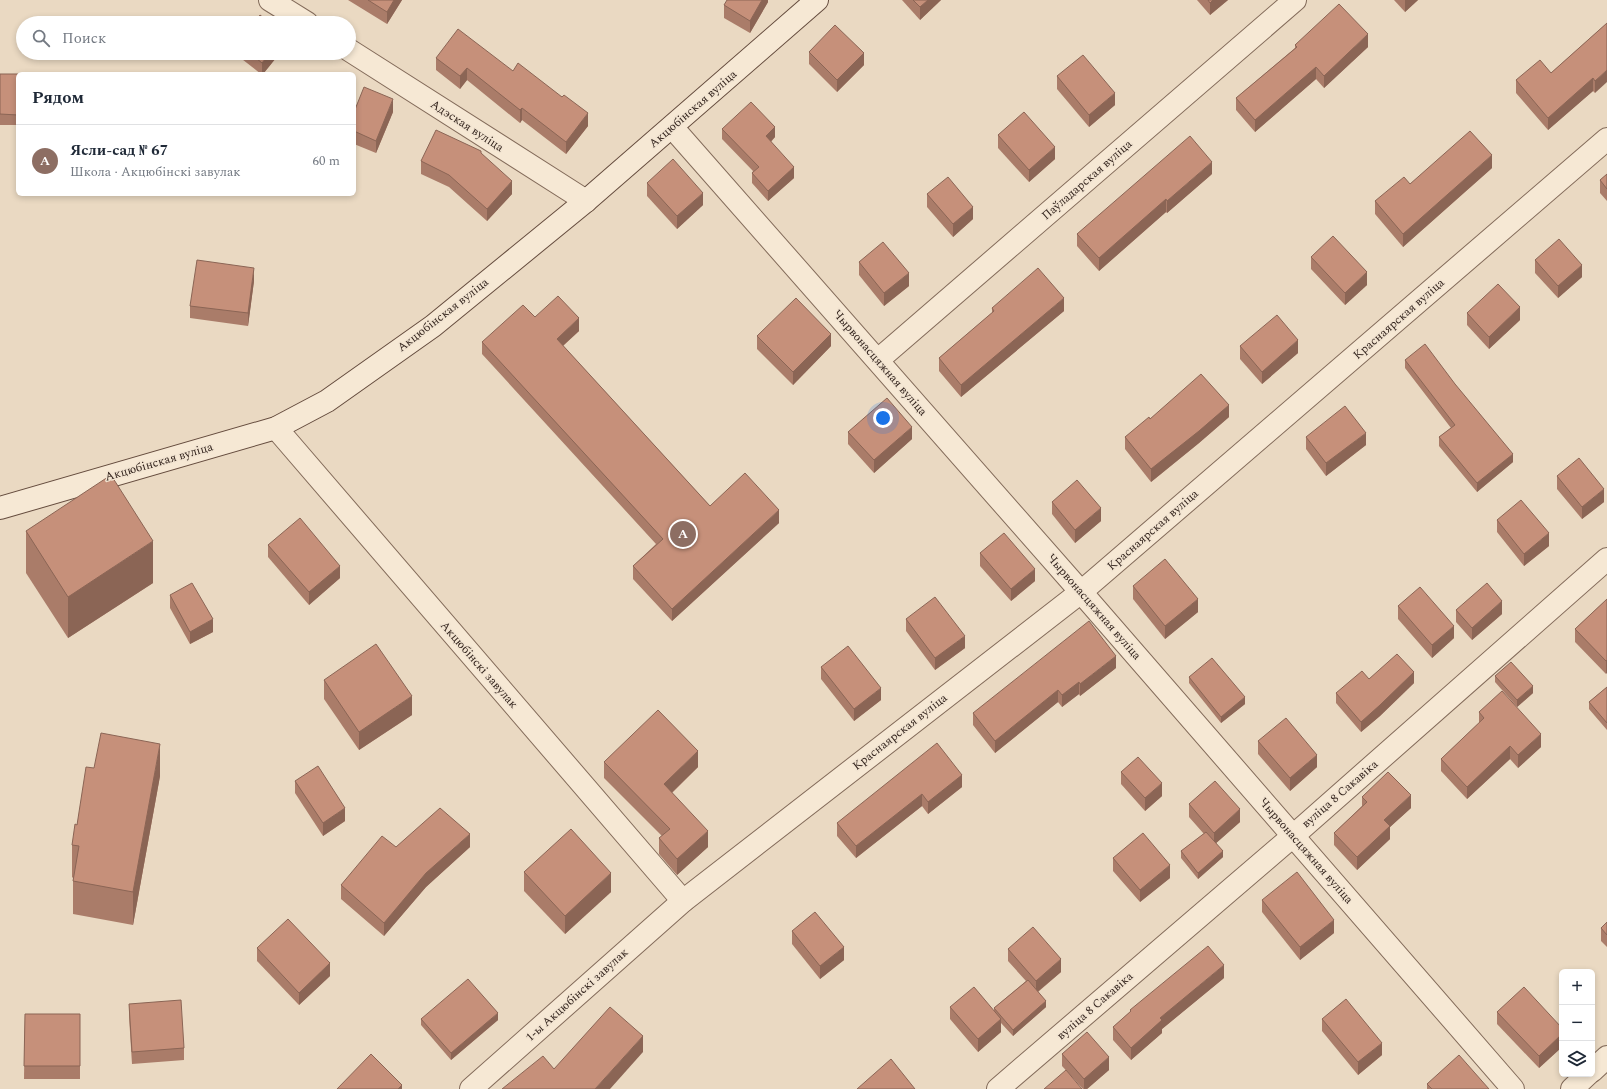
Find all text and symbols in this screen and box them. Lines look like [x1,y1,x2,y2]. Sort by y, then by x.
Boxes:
search box [16,16,356,60]
icon: search [30,27,52,49]
text: Поиск [62,27,106,50]
street label: Акцюбінская вуліца [645,65,741,153]
text: Рядом [32,85,84,111]
street label: Адэская вуліца [427,95,508,157]
street label: Паўладарская вуліца [1037,135,1137,225]
text: Ясли-сад № 67 [70,139,168,162]
text: A [40,151,50,171]
text: 60 m [313,151,340,171]
text: Школа · Акцюбінскі завулак [70,162,241,182]
street label: Акцюбінская вуліца [393,273,493,357]
street label: Краснаярская вуліца [1349,274,1449,364]
street label: Чырвонасцяжная вуліца [828,306,932,421]
your location [873,408,893,428]
street label: Акцюбінская вуліца [103,437,215,487]
street label: Краснаярская вуліца [1103,485,1203,575]
pin: A [670,519,696,549]
street label: Чырвонасцяжная вуліца [1042,550,1146,665]
street label: Акцюбінскі завулак [436,617,523,713]
street label: Краснаярская вуліца [848,689,952,775]
street label: вуліца 8 Сакавіка [1298,755,1383,833]
street label: Чырвонасцяжная вуліца [1254,794,1358,909]
street label: 1-ы Акцюбінскі завулак [521,943,633,1047]
street label: вуліца 8 Сакавіка [1053,967,1138,1045]
map controls [1559,969,1595,1077]
button: + [1559,969,1595,1005]
button: − [1559,1005,1595,1041]
button: layers [1559,1041,1595,1077]

